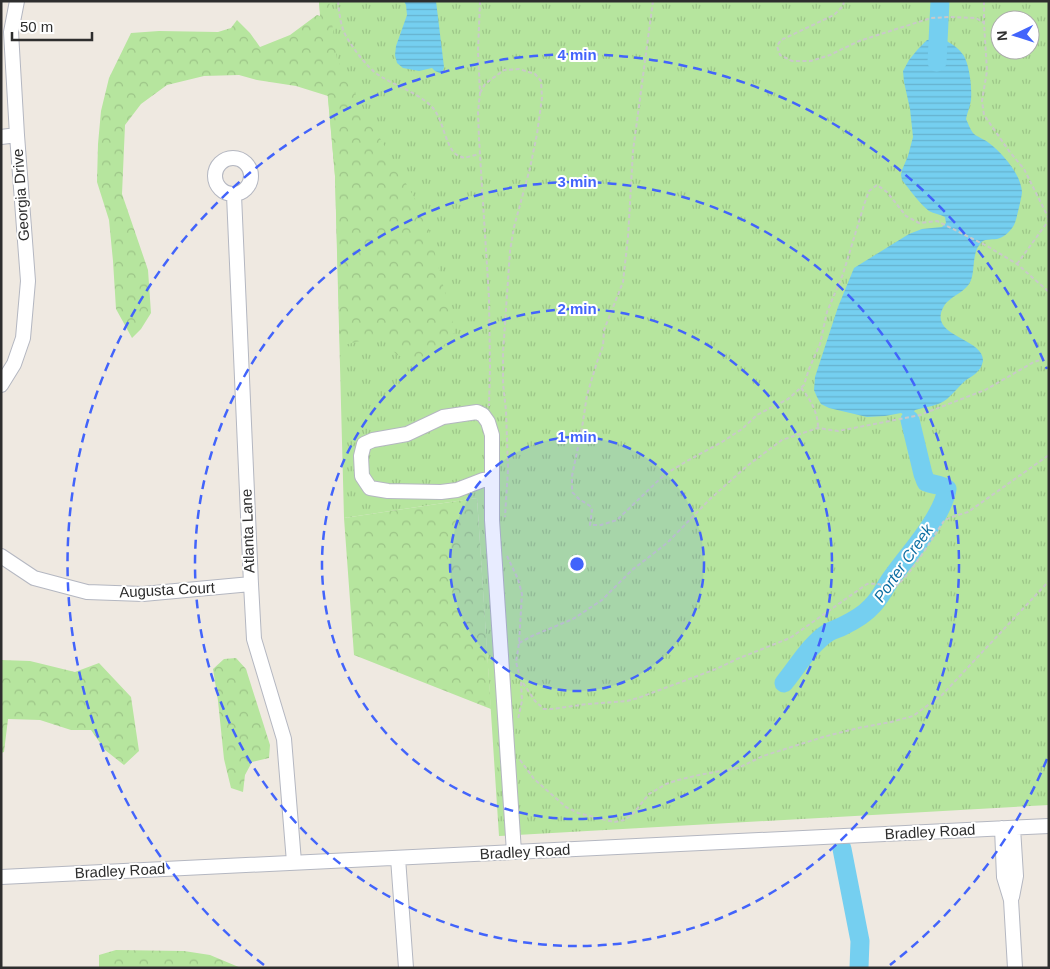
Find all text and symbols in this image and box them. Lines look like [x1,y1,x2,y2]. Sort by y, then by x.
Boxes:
scale bar [12,10,92,42]
north arrow [990,10,1040,60]
text: 50 m [20,18,53,35]
text: N [994,30,1010,42]
text: 4 min [557,46,597,63]
street label: Georgia Drive [9,148,32,242]
text: 3 min [557,173,597,190]
text: 2 min [557,300,597,317]
text: 1 min [557,428,597,445]
street label: Atlanta Lane [238,489,257,573]
water label: Porter Creek [870,520,937,605]
centre of rings [568,555,586,573]
street label: Augusta Court [119,578,216,600]
street label: Bradley Road [884,821,976,842]
street label: Bradley Road [479,841,571,862]
street label: Bradley Road [74,860,166,881]

